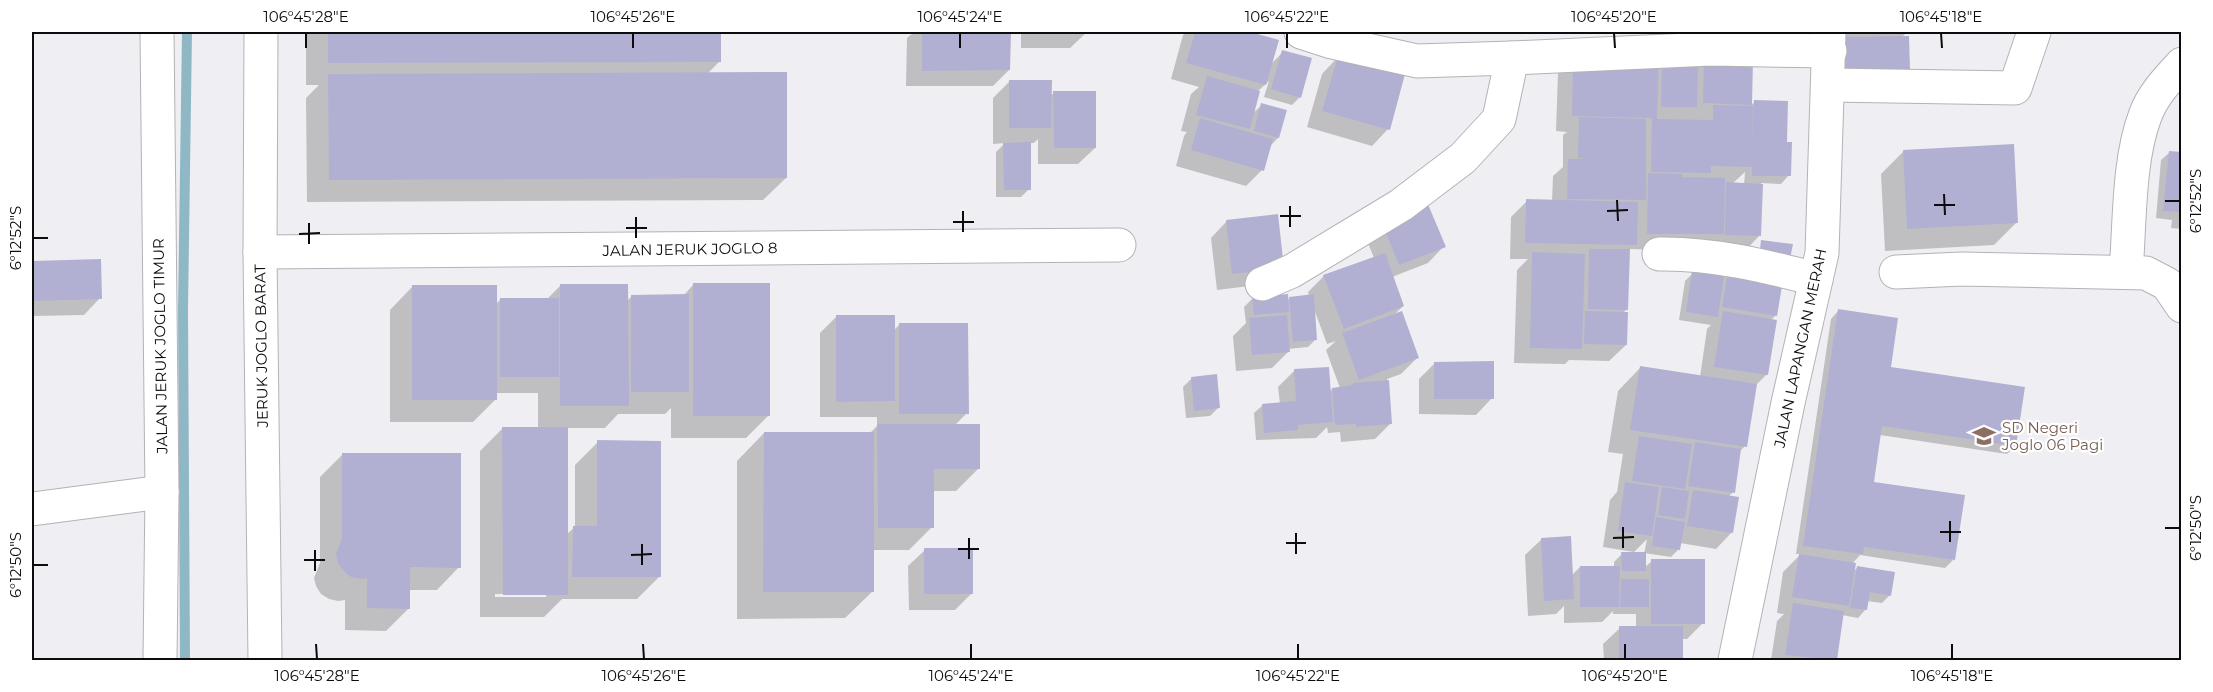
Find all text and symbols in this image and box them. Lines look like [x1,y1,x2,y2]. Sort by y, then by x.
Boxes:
text: 106°45'28"E [263,7,349,26]
text: 106°45'26"E [591,7,675,26]
text: 106°45'24"E [918,7,1002,26]
text: 106°45'22"E [1245,7,1329,26]
text: 106°45'20"E [1571,7,1657,26]
text: 106°45'18"E [1900,7,1982,26]
text: 6°12'52"S [2186,169,2205,233]
text: 6°12'52"S [6,206,25,270]
street label: JALAN JERUK JOGLO TIMUR [149,238,171,455]
street label: JALAN JERUK JOGLO 8 [601,238,778,260]
street label: JALAN LAPANGAN MERAH [1769,247,1830,450]
street label: JERUK JOGLO BARAT [250,264,272,429]
place label: SD Negeri Joglo 06 Pagi [2001,418,2103,454]
school or university icon: SD Negeri Joglo 06 Pagi [1971,423,1997,449]
text: 6°12'50"S [2186,495,2205,561]
text: 6°12'50"S [6,532,25,598]
text: 106°45'28"E [274,666,360,685]
text: 106°45'26"E [602,666,686,685]
text: 106°45'24"E [929,666,1013,685]
text: 106°45'22"E [1256,666,1340,685]
text: 106°45'20"E [1582,666,1668,685]
text: 106°45'18"E [1911,666,1993,685]

